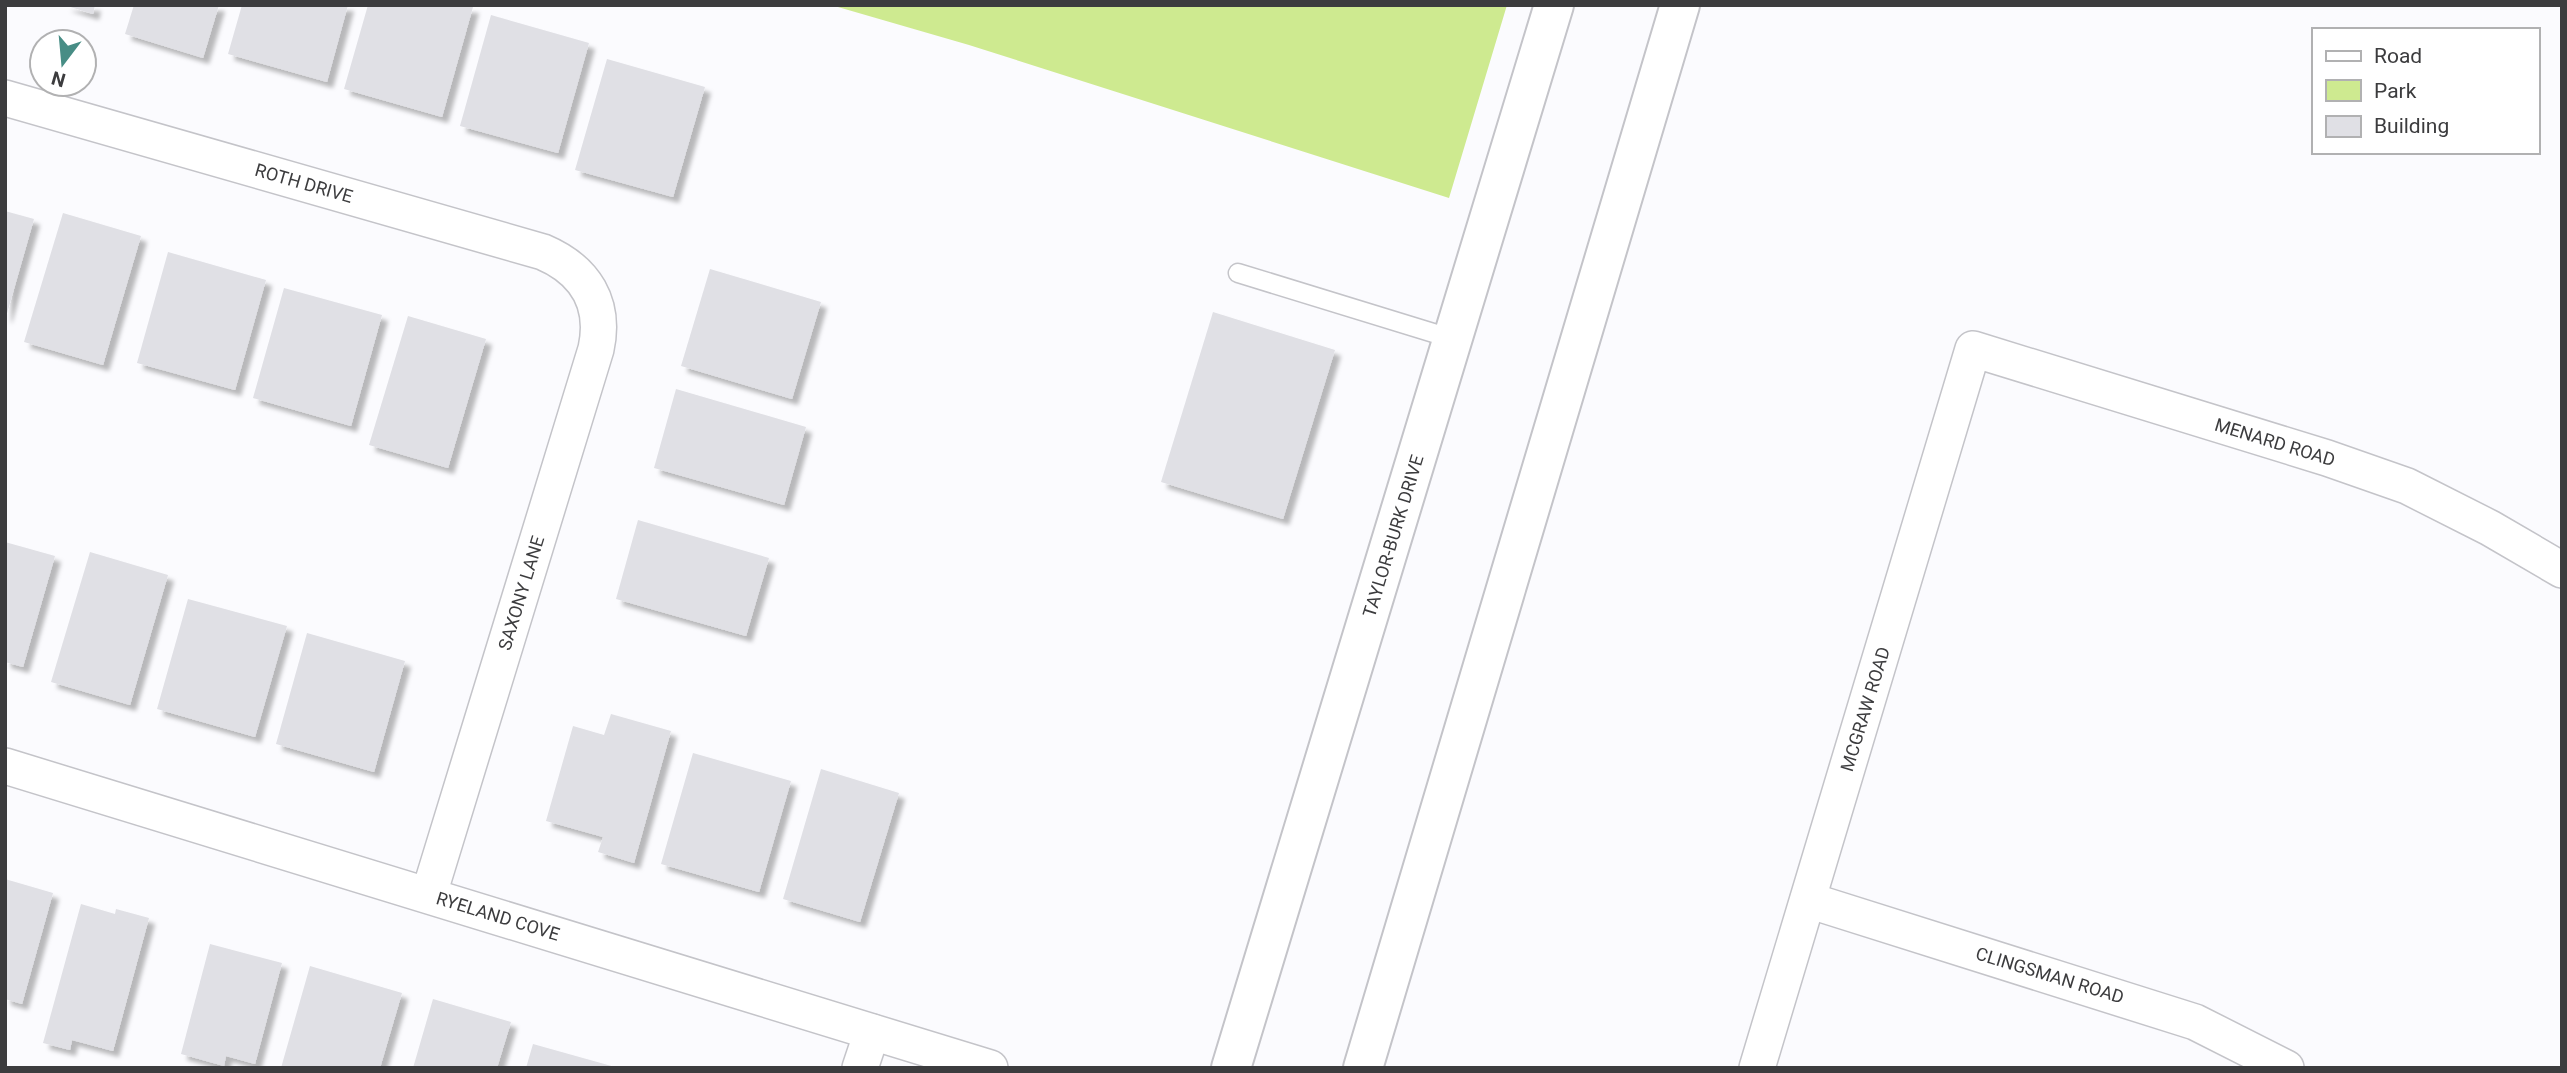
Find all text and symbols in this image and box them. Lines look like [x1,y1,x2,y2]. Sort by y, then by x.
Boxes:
north arrow [28,28,98,98]
legend [2312,28,2539,154]
text: Road [2374,44,2422,68]
text: N [49,66,68,92]
text: Park [2374,79,2417,103]
text: Building [2374,114,2449,138]
street label: ROTH DRIVE [253,159,355,207]
street label: MENARD ROAD [2212,414,2338,470]
street label: TAYLOR-BURK DRIVE [1358,452,1428,620]
street label: SAXONY LANE [494,533,548,653]
street label: MCGRAW ROAD [1836,644,1894,774]
street label: RYELAND COVE [434,887,562,945]
street label: CLINGSMAN ROAD [1973,942,2127,1008]

